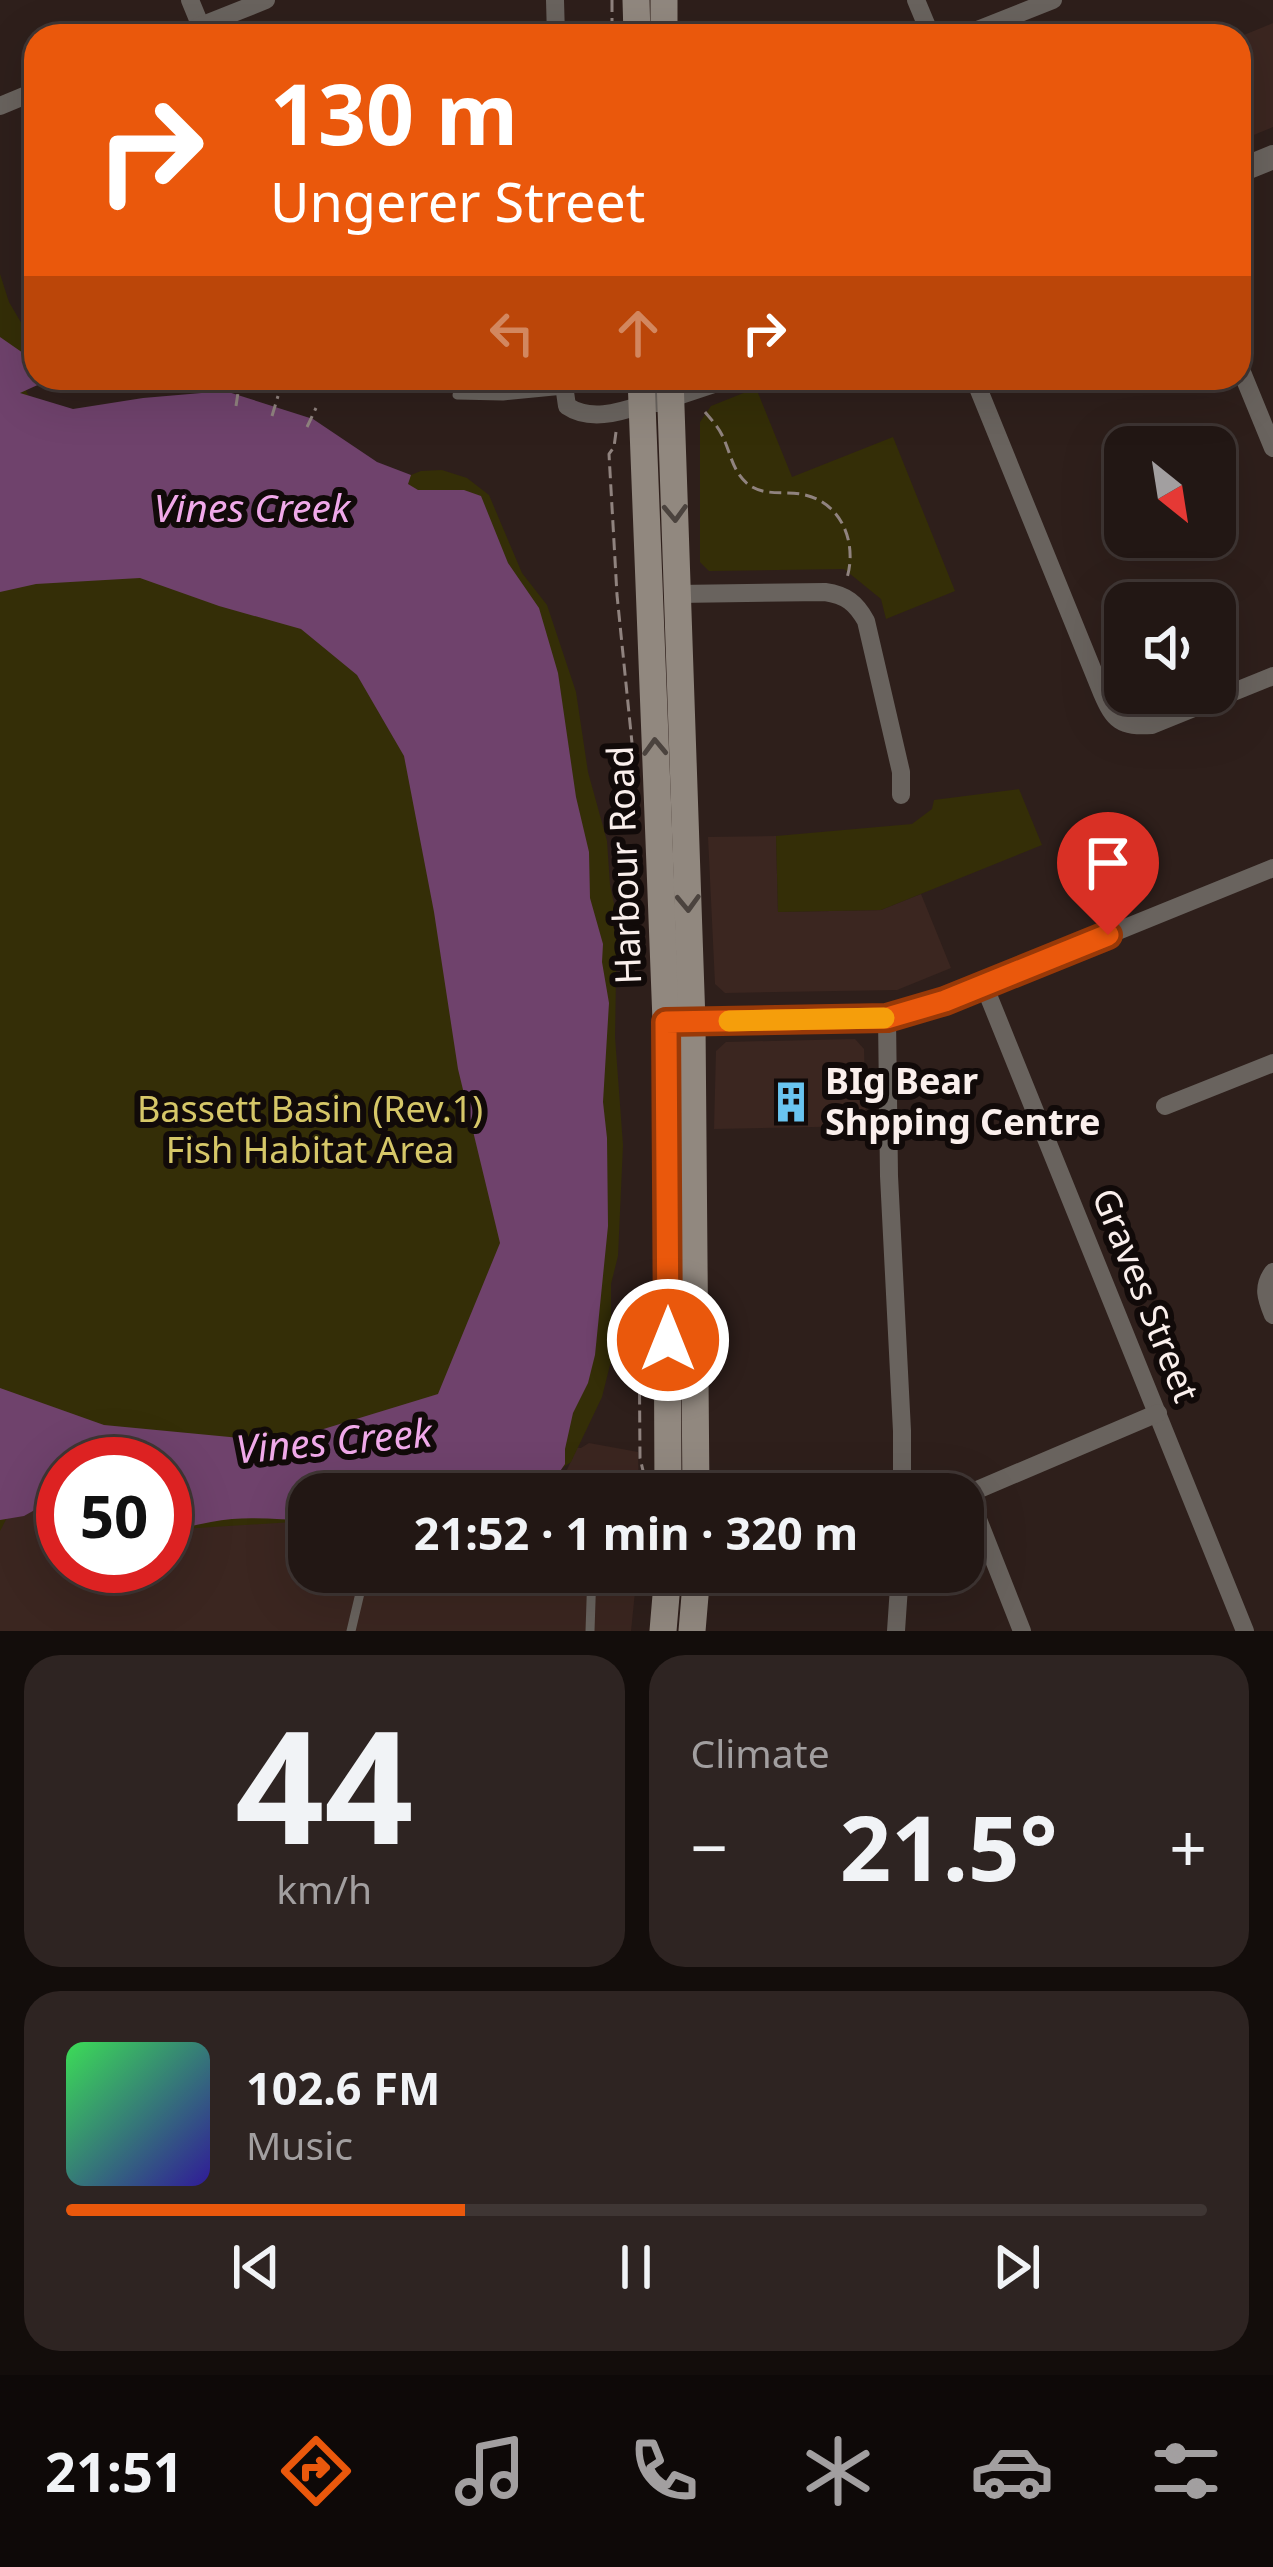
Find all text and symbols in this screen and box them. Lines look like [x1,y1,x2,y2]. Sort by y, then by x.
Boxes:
text: 130 m [270,55,518,170]
icon: right [72,72,228,228]
text: Ungerer Street [270,164,645,238]
icon: left [479,300,545,366]
icon: ahead [605,300,671,366]
icon: right [731,300,797,366]
north arrow [1104,426,1236,558]
map controls [1104,426,1236,714]
water label: Vines Creek [154,480,352,533]
one-way arrow [661,504,687,523]
button: sound [1104,582,1236,714]
one-way arrow [643,737,669,756]
street label: Harbour Road [595,745,652,985]
pin [1057,812,1159,935]
icon: arrive [1075,830,1141,896]
one-way arrow [675,894,701,913]
place label: BIg Bear Shpping Centre [825,1056,1101,1146]
building icon: BIg Bear Shpping Centre [768,1079,814,1125]
park label: Bassett Basin (Rev.1) Fish Habitat Area [137,1084,483,1174]
street label: Graves Street [1081,1181,1212,1409]
position arrow [605,1277,731,1403]
water label: Vines Creek [234,1404,436,1474]
speed limit sign: 50 [36,1437,192,1593]
text: 21:52 · 1 min · 320 m [414,1502,858,1563]
text: 44 [235,1677,413,1890]
text: Climate [691,1726,830,1779]
text: 21.5° [840,1785,1058,1907]
text: − [691,1801,728,1891]
text: + [1169,1801,1207,1891]
text: km/h [276,1862,372,1915]
text: 102.6 FM [246,2057,440,2118]
text: Music [246,2118,353,2171]
icon: previous [223,2234,289,2300]
icon: pause [603,2234,669,2300]
icon: next [984,2234,1050,2300]
icon: directions [274,2429,358,2513]
icon: music [448,2429,532,2513]
icon: phone [622,2429,706,2513]
icon: climate [796,2429,880,2513]
icon: car [970,2429,1054,2513]
icon: filters [1144,2429,1228,2513]
text: 21:51 [45,2434,184,2508]

